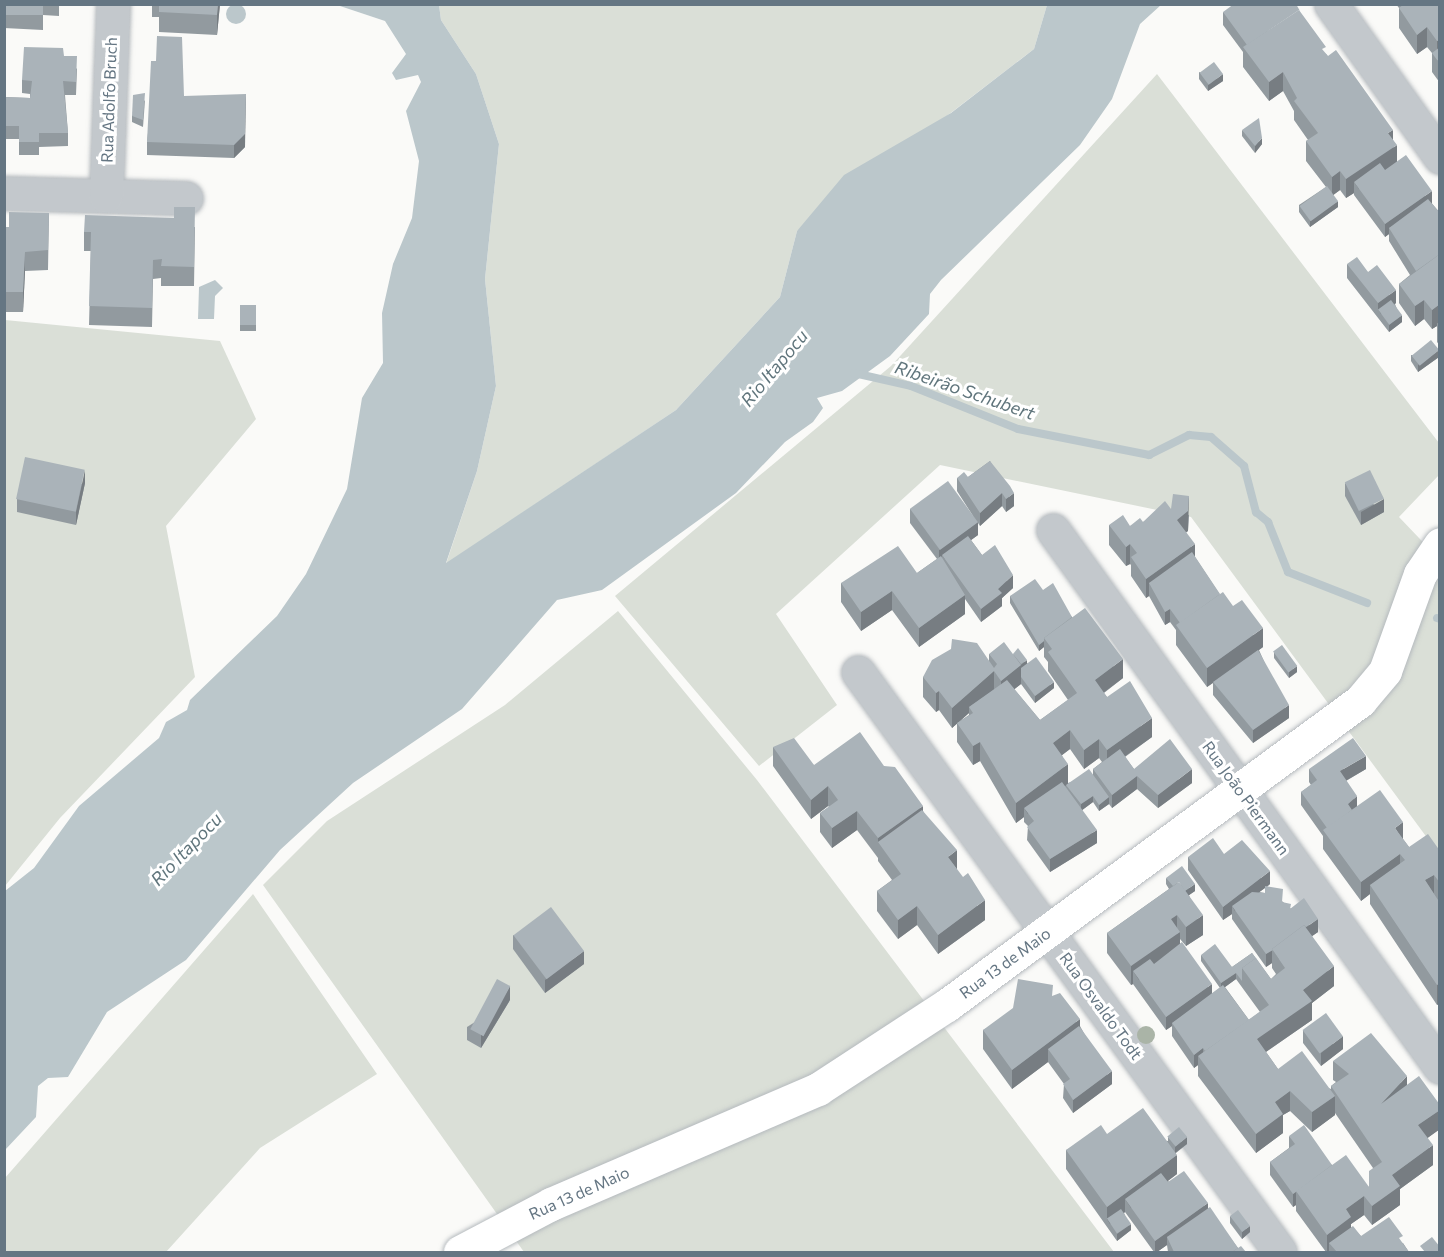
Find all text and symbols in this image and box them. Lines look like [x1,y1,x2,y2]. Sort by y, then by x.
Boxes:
street label: Rua Adolfo Bruch [97,37,121,163]
water label: Rio Itapocu [736,325,812,411]
water label: Ribeirão Schubert [892,356,1038,424]
street label: Rua João Piermann [1198,737,1294,859]
water label: Rio Itapocu [146,808,226,890]
street label: Rua 13 de Maio [956,923,1054,1003]
street label: Rua Osvaldo Todt [1056,949,1146,1063]
street label: Rua 13 de Maio [526,1162,632,1224]

